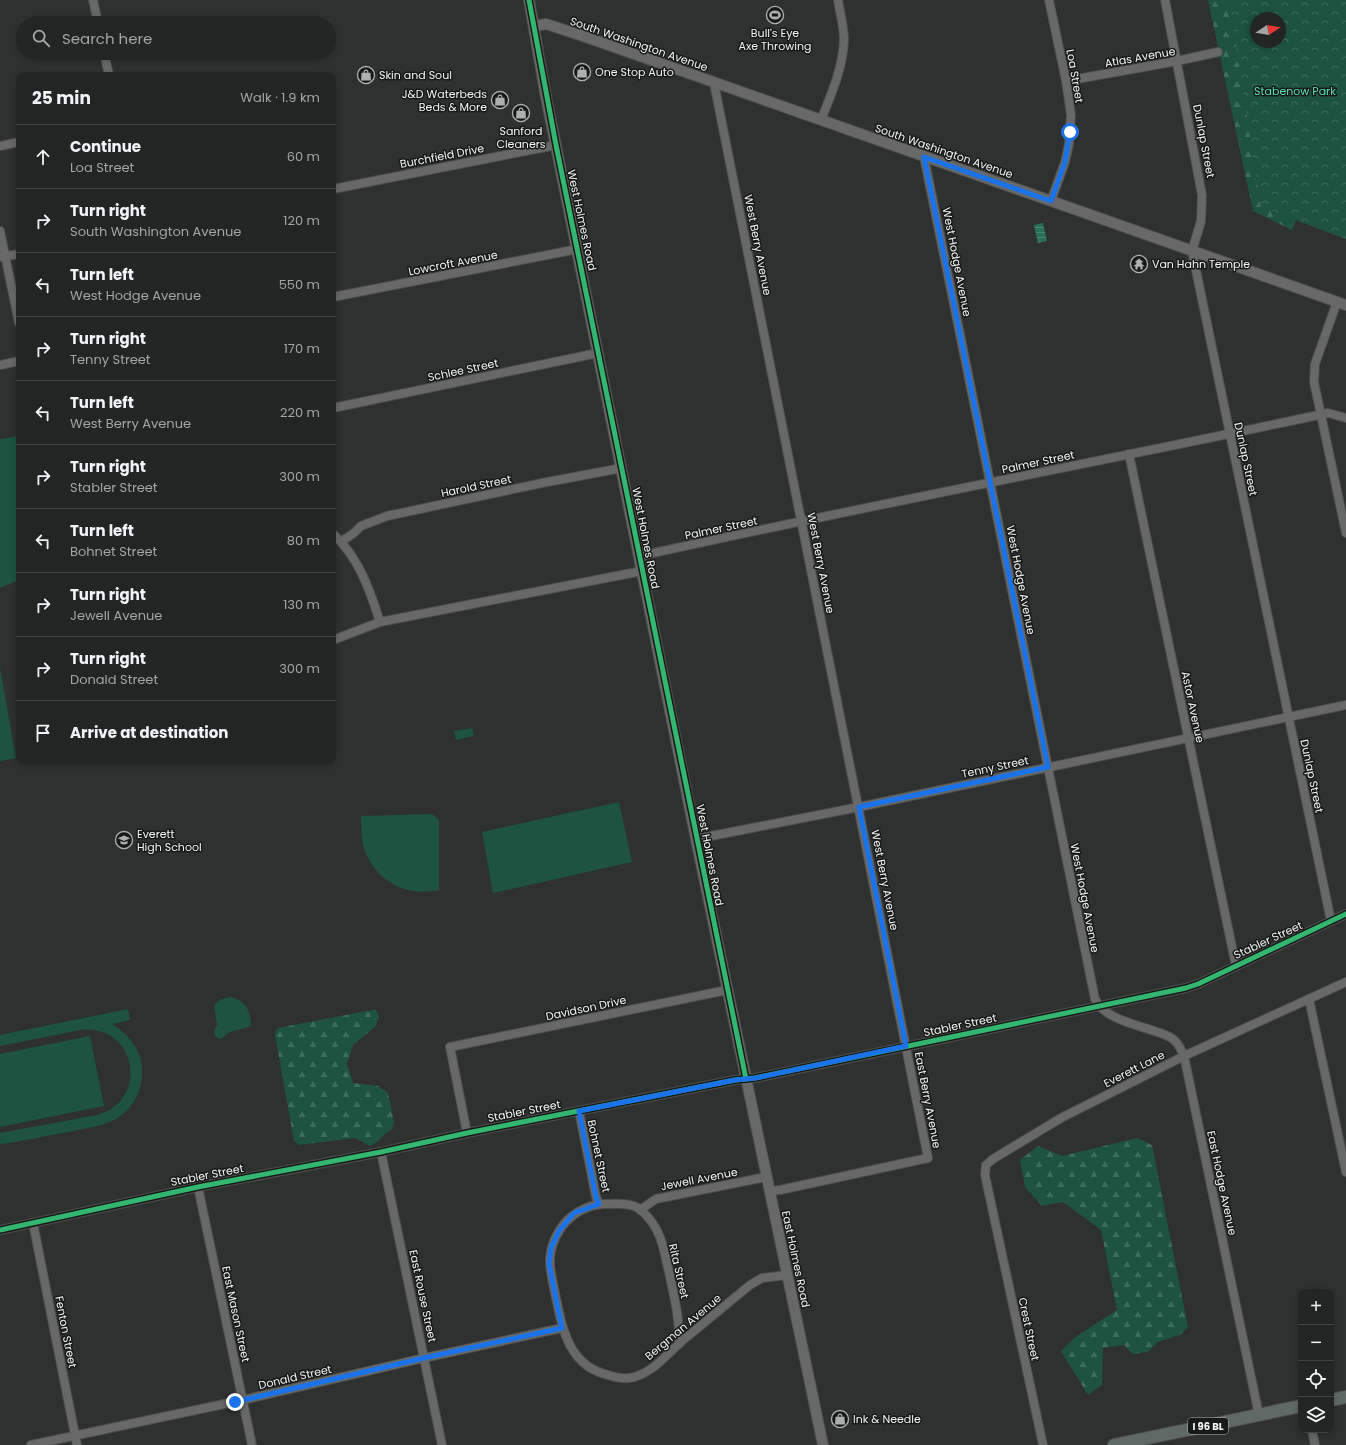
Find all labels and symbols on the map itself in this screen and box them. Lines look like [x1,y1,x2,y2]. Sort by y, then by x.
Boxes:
sports icon: Bull's Eye Axe Throwing [765,5,785,25]
north arrow [1250,12,1286,48]
street label: South Washington Avenue [568,13,710,75]
place label: Bull's Eye Axe Throwing [739,25,811,54]
street label: Atlas Avenue [1103,43,1177,71]
street label: Loa Street [1062,48,1088,104]
shop icon: One Stop Auto [572,62,592,82]
place label: One Stop Auto [595,64,674,80]
shop icon: Skin and Soul [356,65,376,85]
place label: Skin and Soul [379,67,452,83]
park label: Stabenow Park [1254,83,1336,99]
place label: J&D Waterbeds Beds & More [402,86,487,115]
shop icon: J&D Waterbeds Beds & More [490,90,510,110]
shop icon: Sanford Cleaners [511,103,531,123]
street label: Dunlap Street [1189,103,1219,179]
street label: South Washington Avenue [873,120,1015,182]
place label: Sanford Cleaners [496,123,546,152]
route start [1061,123,1079,141]
street label: Burchfield Drive [399,140,486,172]
street label: West Holmes Road [563,168,601,272]
street label: West Berry Avenue [740,193,776,297]
street label: West Hodge Avenue [939,206,975,318]
street label: Lowcroft Avenue [407,246,499,279]
temple icon: Van Hahn Temple [1129,254,1149,274]
place label: Van Hahn Temple [1152,256,1250,272]
street label: Schlee Street [426,355,500,385]
street label: Dunlap Street [1230,421,1262,497]
street label: Palmer Street [1000,446,1076,478]
street label: Harold Street [439,471,513,501]
street label: West Holmes Road [628,486,664,590]
street label: West Berry Avenue [803,511,839,615]
street label: Palmer Street [683,512,759,544]
street label: West Hodge Avenue [1003,524,1039,636]
street label: Astor Avenue [1178,670,1208,744]
street label: Dunlap Street [1296,738,1328,814]
street label: Tenny Street [960,752,1030,782]
street label: West Holmes Road [692,803,728,907]
place label: Everett High School [137,826,202,855]
street label: West Berry Avenue [867,828,903,932]
school or university icon: Everett High School [114,830,134,850]
street label: West Hodge Avenue [1067,842,1103,954]
street label: Stabler Street [1231,917,1305,963]
street label: Davidson Drive [544,992,628,1024]
street label: Stabler Street [922,1009,998,1041]
street label: Everett Lane [1101,1047,1167,1091]
street label: East Berry Avenue [911,1050,945,1150]
street label: Stabler Street [486,1096,562,1126]
street label: Bohnet Street [583,1118,615,1194]
street label: East Hodge Avenue [1203,1129,1241,1237]
street label: Stabler Street [169,1160,245,1190]
street label: Jewell Avenue [659,1164,739,1194]
street label: East Holmes Road [778,1209,814,1309]
street label: Rita Street [665,1242,693,1300]
street label: East Rouse Street [405,1248,441,1344]
street label: East Mason Street [218,1265,254,1363]
street label: Bergman Avenue [641,1290,725,1364]
street label: Fenton Street [51,1295,81,1369]
street label: Crest Street [1014,1296,1044,1362]
street label: Donald Street [257,1361,333,1393]
route end [226,1393,244,1411]
shop icon: Ink & Needle [830,1409,850,1429]
place label: Ink & Needle [853,1411,921,1427]
road number: I 96 BL [1188,1418,1228,1434]

